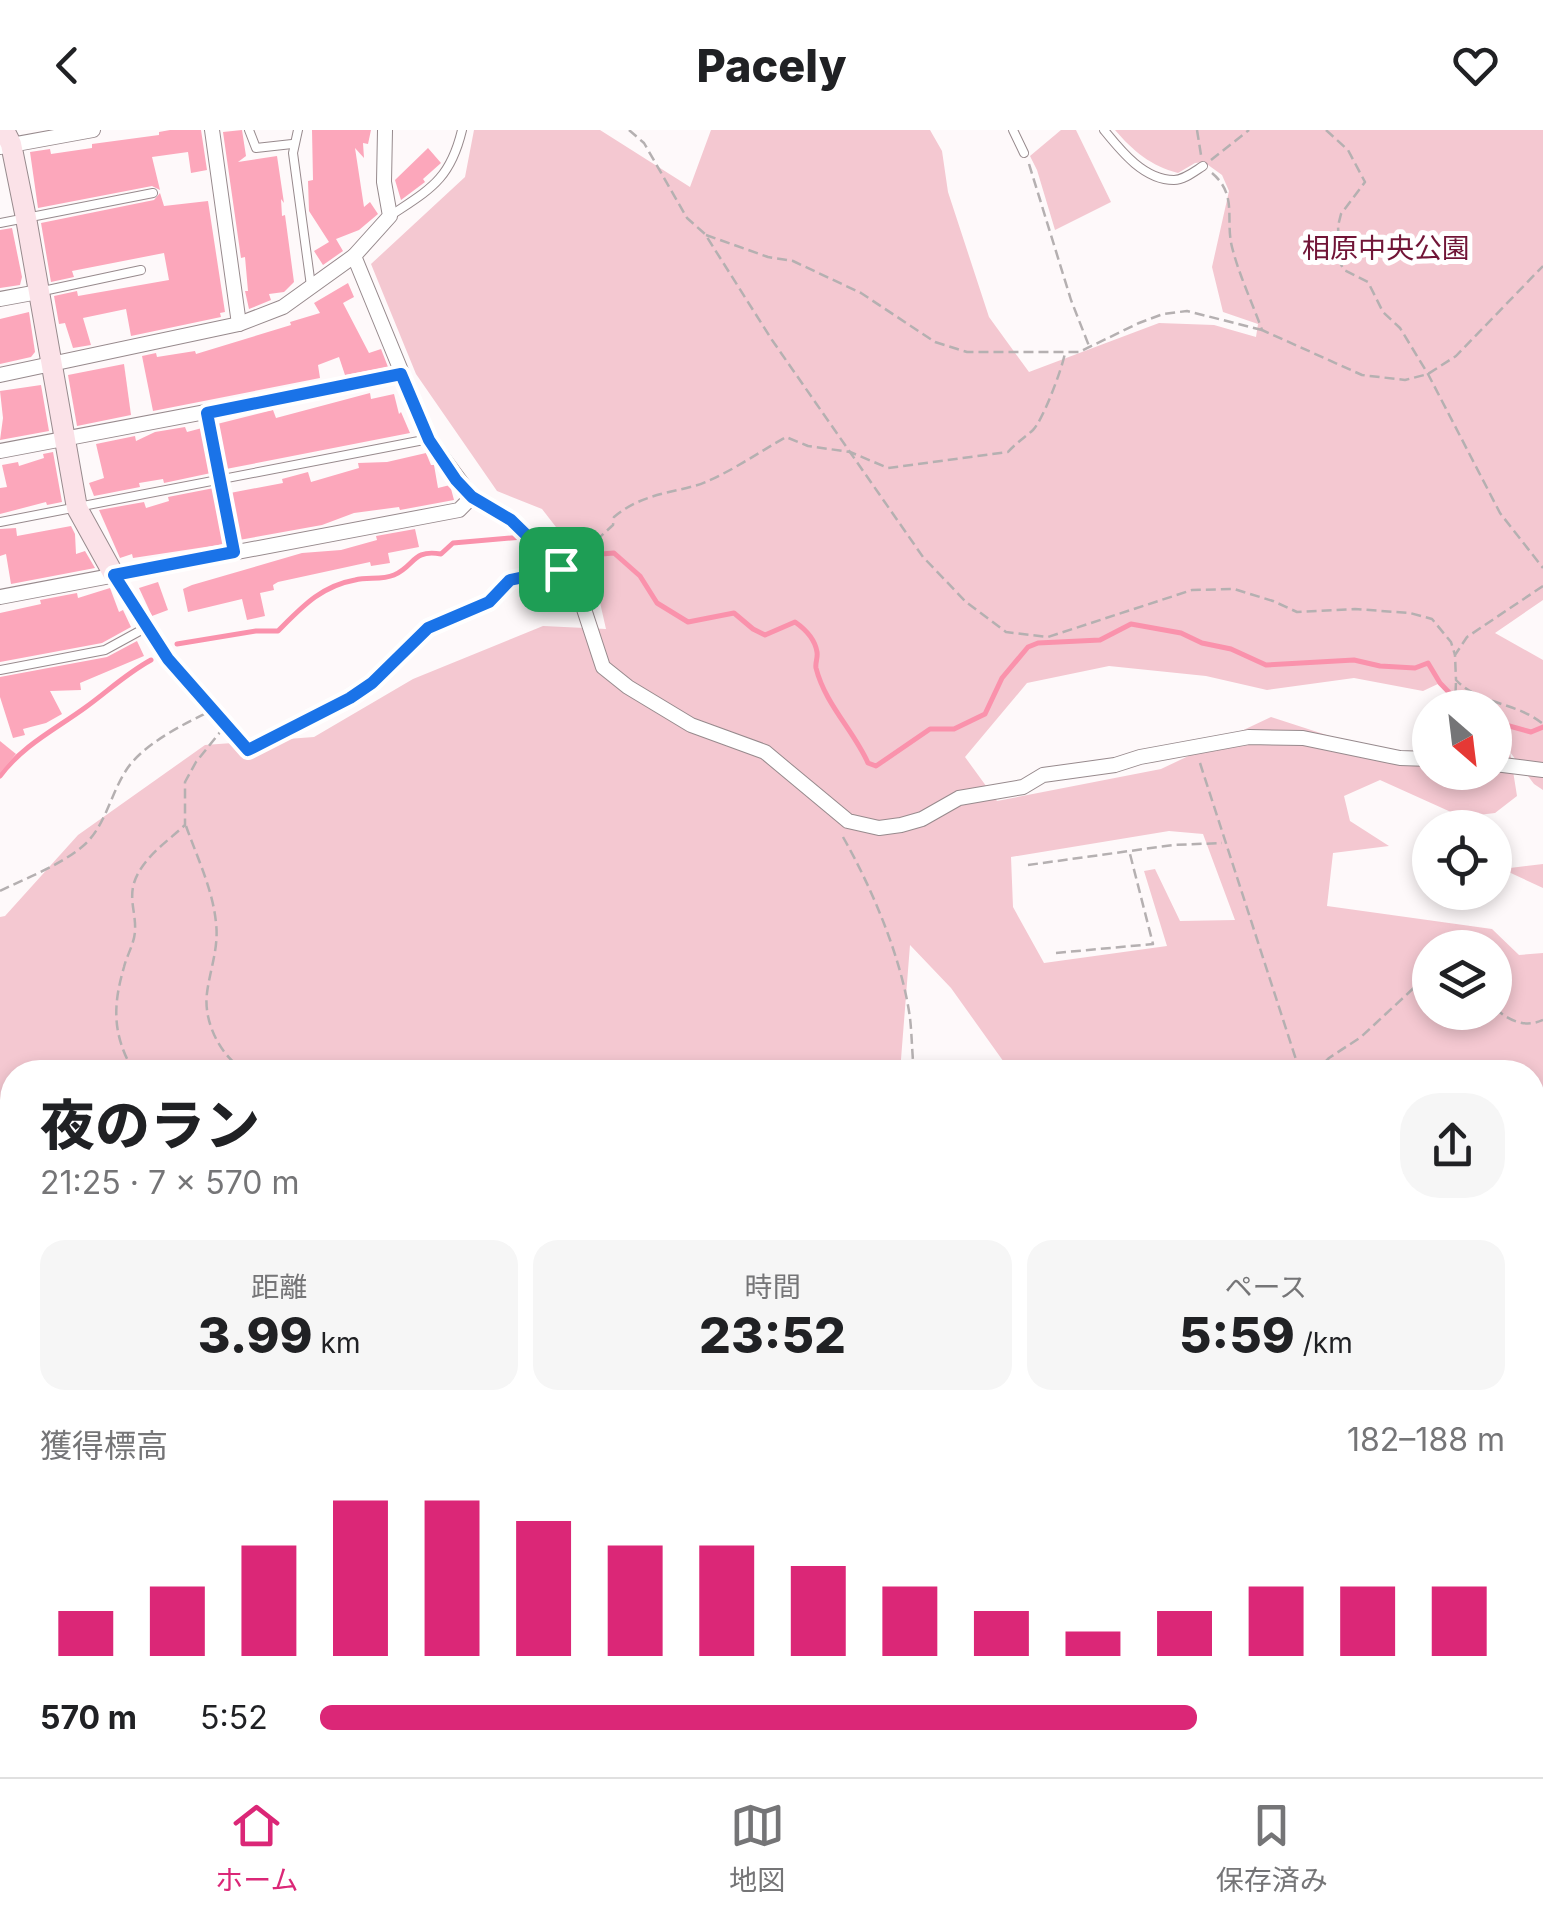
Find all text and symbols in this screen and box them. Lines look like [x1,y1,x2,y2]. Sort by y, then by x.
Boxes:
icon: back [40,38,95,93]
text: Pacely [697,38,846,93]
icon: heart [1448,38,1503,93]
park label: 相原中央公園 [1302,231,1470,265]
pin [519,527,604,612]
icon: arrive [534,542,589,597]
north arrow [1412,690,1512,790]
map controls [1412,690,1512,1030]
button: locate [1412,810,1512,910]
button: layers [1412,930,1512,1030]
text: 夜のラン [40,1092,260,1158]
button: share [1400,1093,1505,1198]
text: 21:25 · 7 × 570 m [40,1163,300,1202]
text: 距離 [251,1270,307,1304]
text: 時間 [744,1270,801,1304]
text: ペース [1225,1270,1307,1304]
text: 3.99 [198,1305,313,1365]
text: 23:52 [699,1305,846,1365]
text: 5:59 [1179,1305,1295,1365]
text: km [313,1326,360,1360]
text: /km [1295,1326,1353,1360]
text: 182–188 m [1347,1420,1505,1459]
text: 獲得標高 [40,1426,168,1465]
text: 570 m [40,1698,137,1737]
text: 5:52 [200,1698,268,1737]
tab: ホーム [215,1798,298,1898]
tab: 地図 [729,1798,785,1898]
tab: 保存済み [1216,1798,1328,1898]

